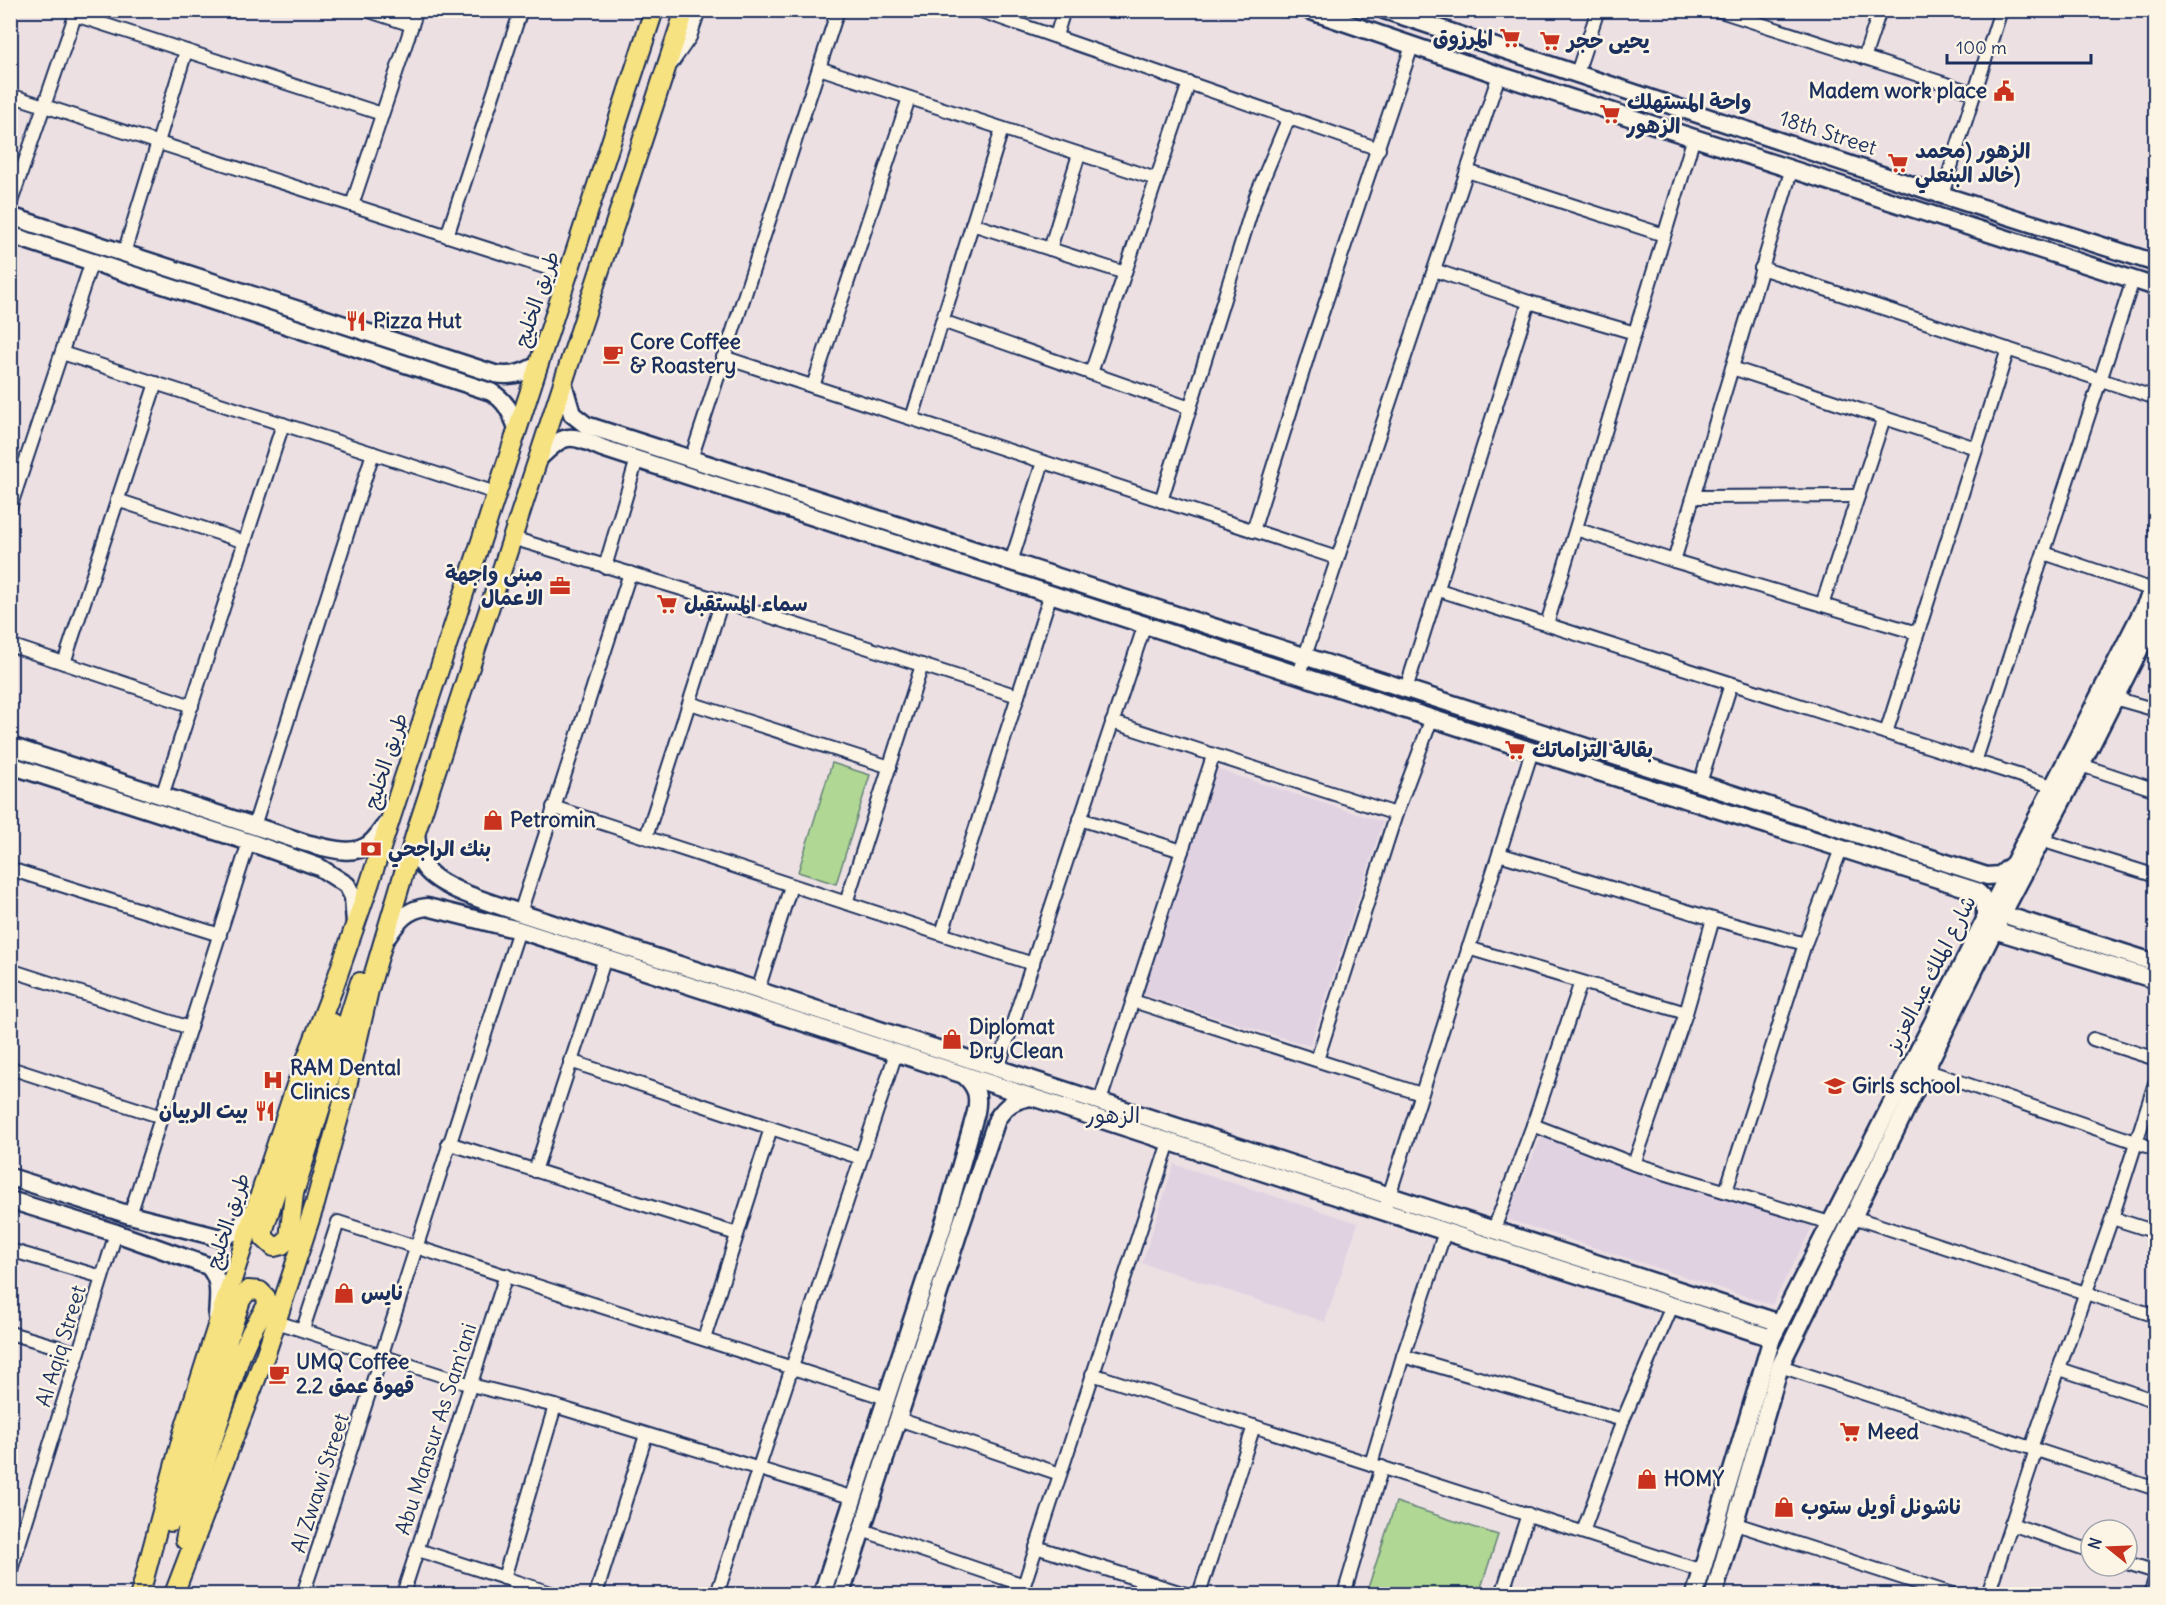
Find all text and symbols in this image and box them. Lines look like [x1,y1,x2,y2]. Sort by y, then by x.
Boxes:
place label: المرزوق [1433,24,1493,51]
supermarket icon: المرزوق [1498,26,1522,50]
place label: يحيى حجر [1565,27,1650,54]
scale bar [1947,27,2091,65]
supermarket icon: يحيى حجر [1538,29,1562,53]
text: 100 m [1956,36,2007,59]
place label: Madem work place [1808,77,1987,104]
public building icon: Madem work place [1992,79,2016,103]
place label: واحة المستهلك الزهور [1625,88,1752,139]
supermarket icon: واحة المستهلك الزهور [1598,102,1622,126]
street label: 18th Street [1776,104,1880,161]
place label: الزهور (محمد خالد البنعلي) [1915,137,2030,194]
supermarket icon: الزهور (محمد خالد البنعلي) [1886,151,1910,175]
street label: طريق الخليج [508,247,566,351]
place label: Pizza Hut [373,307,463,334]
restaurant icon: Pizza Hut [344,309,368,333]
place label: Core Coffee & Roastery [630,328,741,379]
cafe icon: Core Coffee & Roastery [601,342,625,366]
place label: مبنى واجهة الاعمال [445,560,543,611]
office icon: مبنى واجهة الاعمال [548,574,572,598]
place label: سماء المستقبل [684,590,808,617]
supermarket icon: سماء المستقبل [655,592,679,616]
street label: طريق الخليج [357,709,415,813]
place label: بقالة التزاماتك [1532,736,1653,763]
supermarket icon: بقالة التزاماتك [1503,738,1527,762]
place label: Petromin [510,806,596,833]
shop icon: Petromin [481,808,505,832]
place label: بنك الراجحي [388,835,491,868]
bank icon: بنك الراجحي [359,837,383,861]
street label: شارع الملك عبدالعزيز [1878,891,1984,1060]
place label: Diplomat Dry Clean [969,1013,1063,1064]
shop icon: Diplomat Dry Clean [940,1027,964,1051]
place label: RAM Dental Clinics [290,1054,401,1105]
hospital icon: RAM Dental Clinics [261,1068,285,1092]
place label: Girls school [1852,1072,1960,1099]
school or university icon: Girls school [1823,1074,1847,1098]
place label: بيت الربيان [159,1097,248,1124]
restaurant icon: بيت الربيان [253,1099,277,1123]
district label: الزهور [1085,1101,1140,1129]
street label: طريق الخليج [199,1169,257,1273]
place label: نايس [361,1279,403,1306]
shop icon: نايس [332,1281,356,1305]
street label: Al Aqiq Street [29,1282,92,1410]
street label: Abu Mansur As Sam'ani [389,1320,483,1538]
place label: UMQ Coffee 2.2 قهوة عمق [296,1348,414,1400]
cafe icon: UMQ Coffee 2.2 قهوة عمق [267,1362,291,1386]
street label: Al Zwawi Street [284,1410,355,1556]
place label: Meed [1867,1418,1920,1445]
supermarket icon: Meed [1838,1420,1862,1444]
place label: HOMY [1664,1465,1724,1492]
shop icon: HOMY [1635,1467,1659,1491]
place label: ناشونل أويل ستوب [1801,1493,1961,1520]
shop icon: ناشونل أويل ستوب [1772,1495,1796,1519]
north arrow [2079,1518,2139,1578]
text: N [2084,1535,2106,1552]

